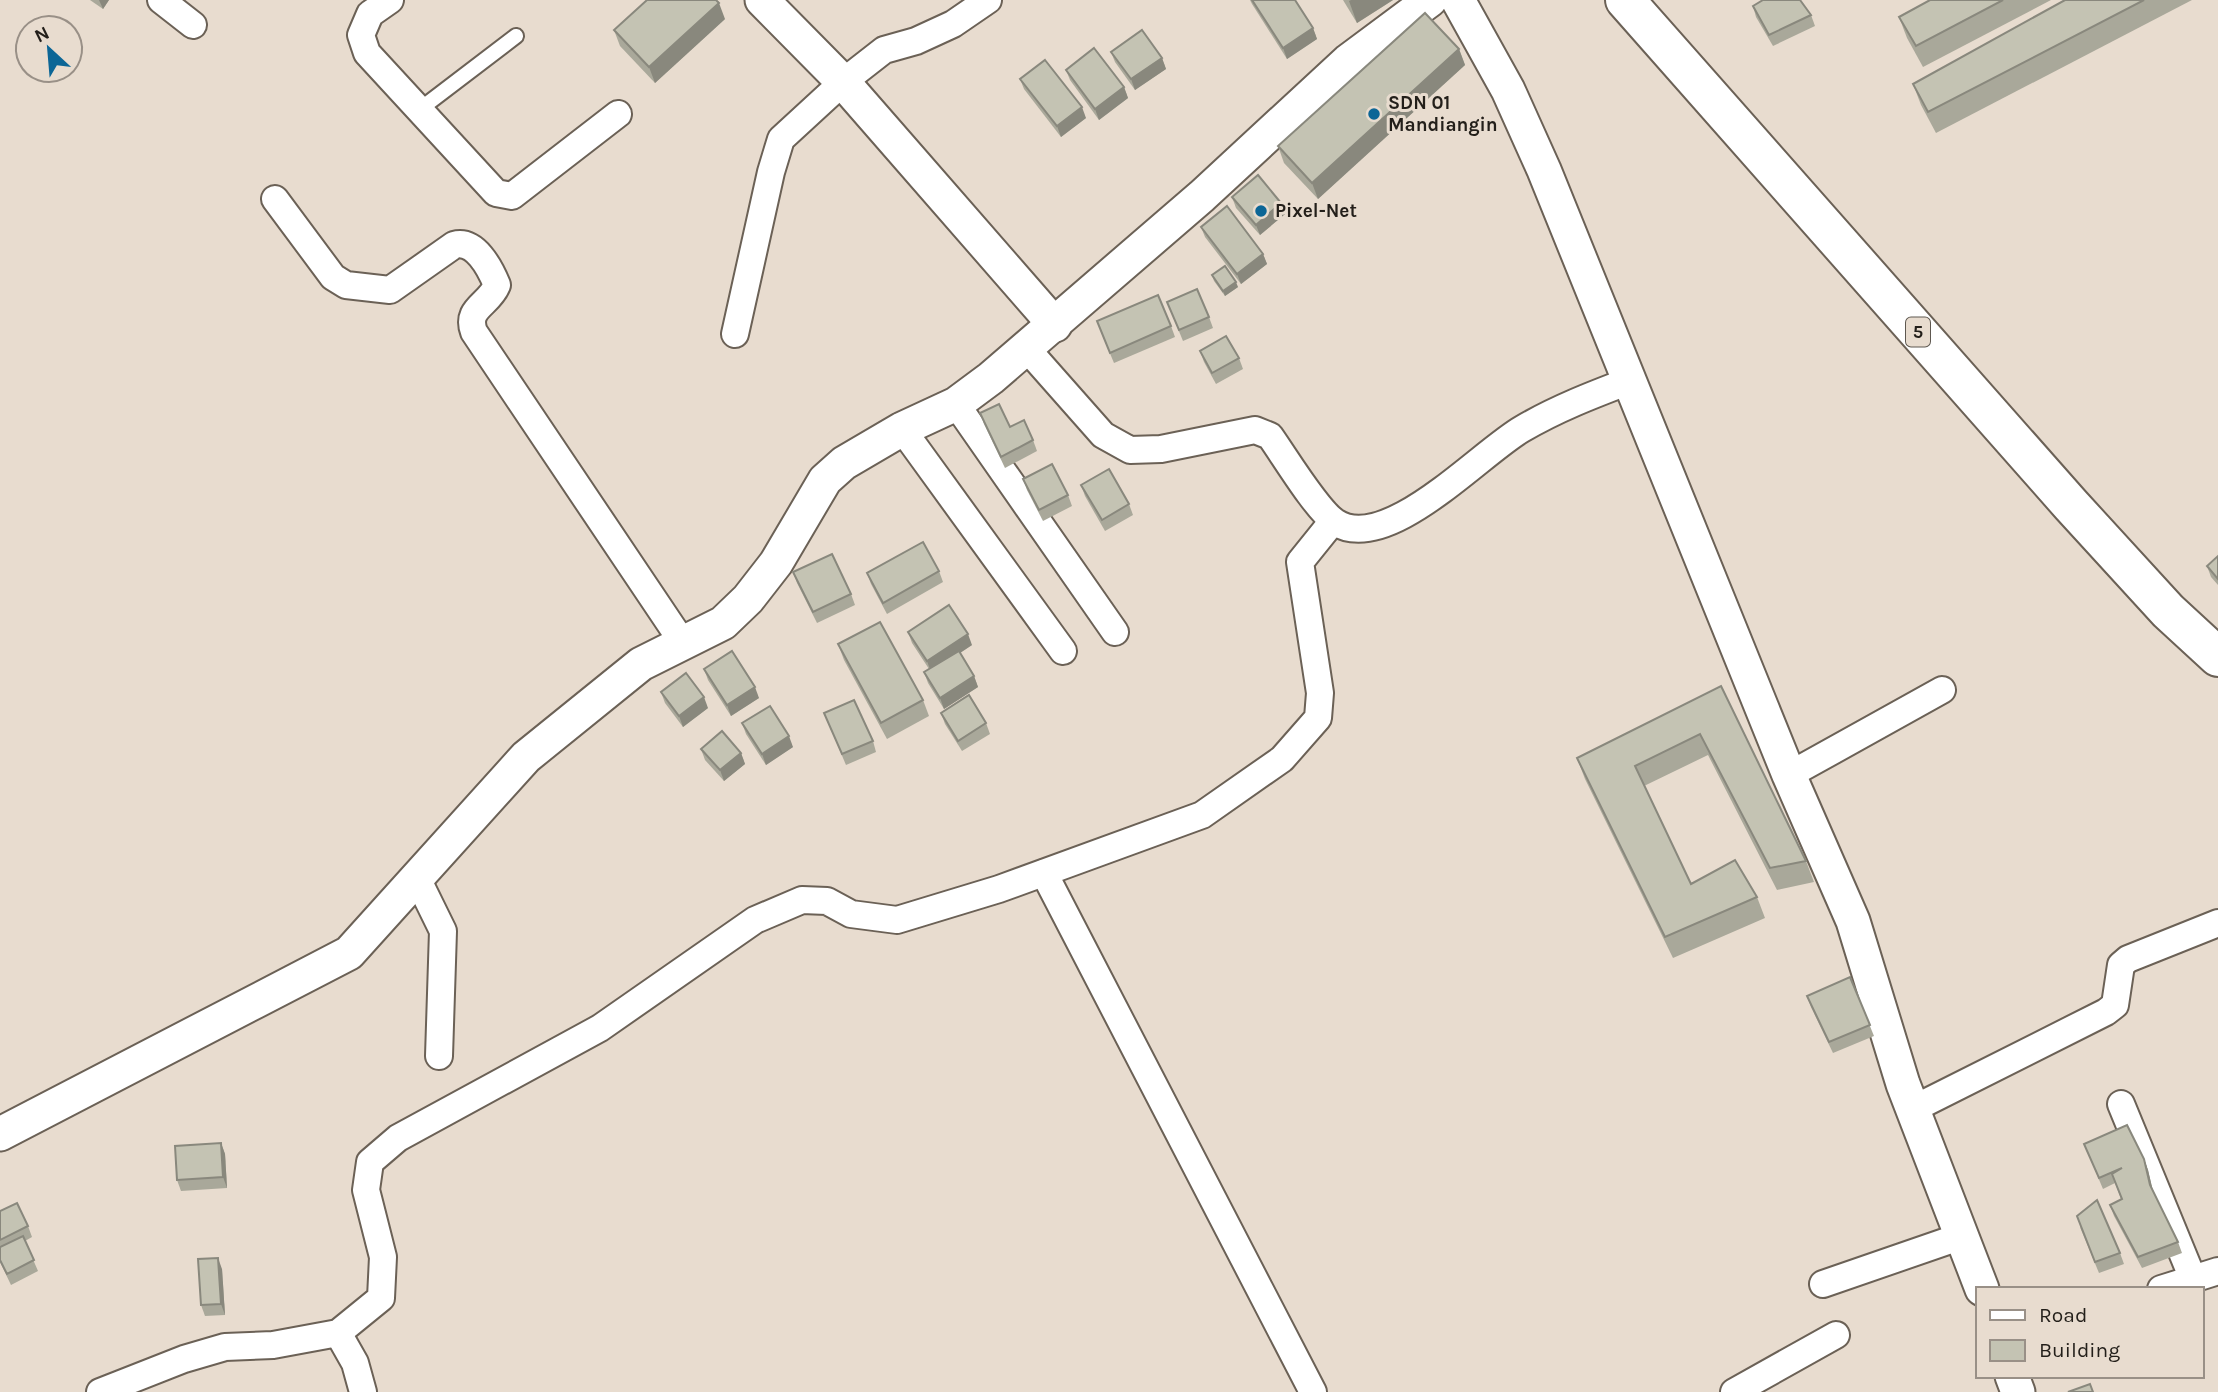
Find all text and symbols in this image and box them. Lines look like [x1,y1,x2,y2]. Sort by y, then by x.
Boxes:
north arrow [14,14,84,84]
text: N [31,22,53,47]
place label: SDN 01 Mandiangin [1388,92,1498,136]
marker: SDN 01 Mandiangin [1366,106,1382,122]
place label: Pixel-Net [1275,200,1357,222]
marker: Pixel-Net [1253,203,1269,219]
road number: 5 [1906,318,1930,346]
legend [1976,1287,2204,1378]
text: Road [2039,1303,2087,1327]
text: Building [2039,1338,2120,1362]

